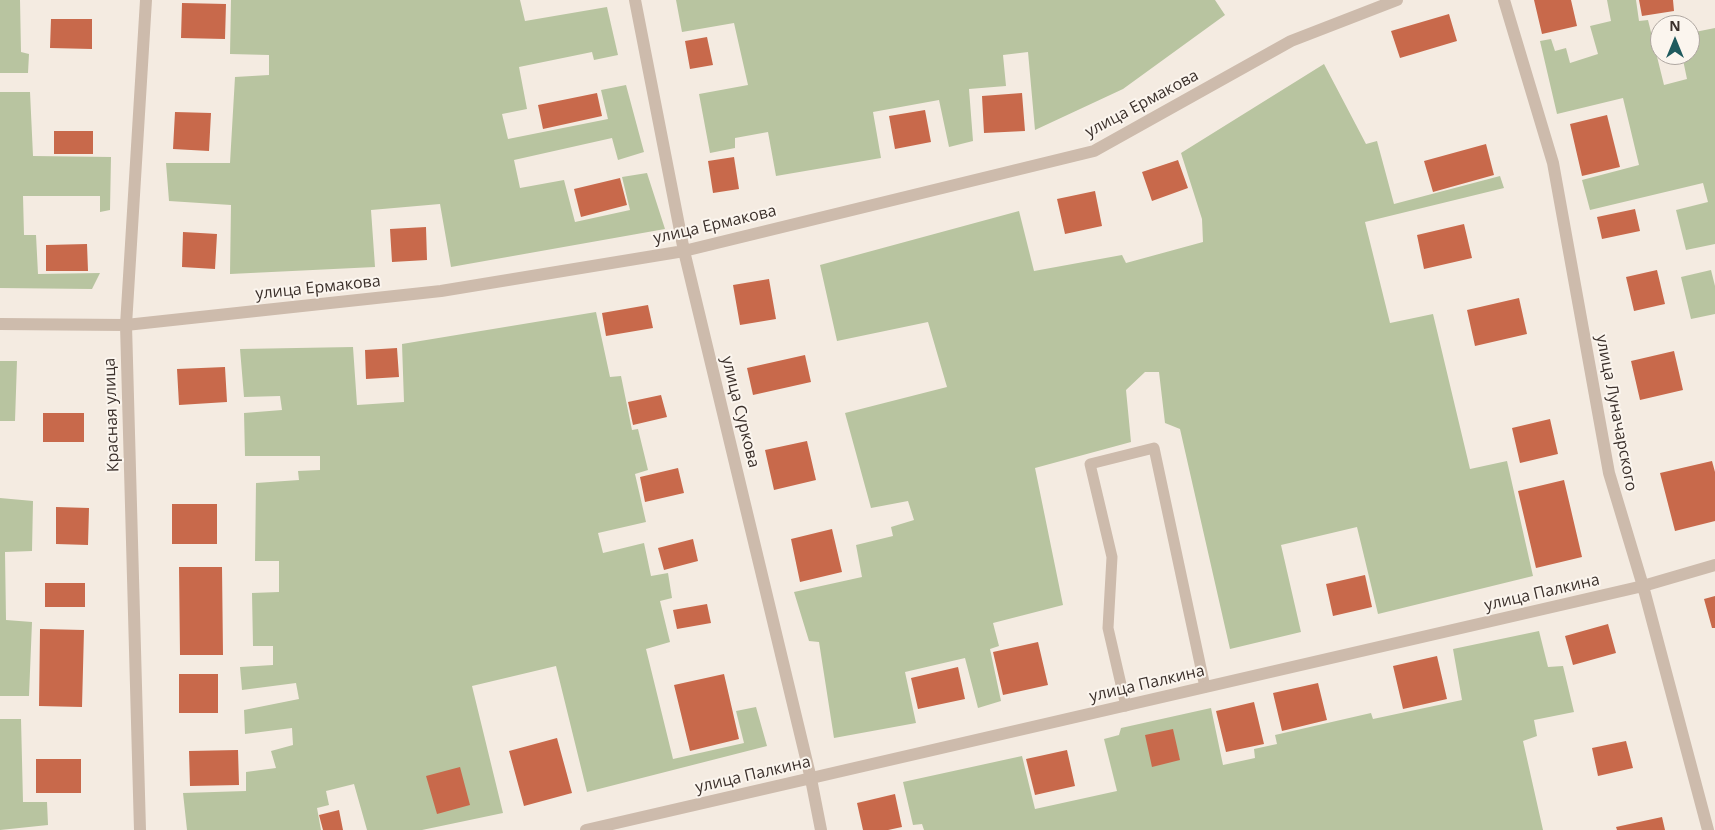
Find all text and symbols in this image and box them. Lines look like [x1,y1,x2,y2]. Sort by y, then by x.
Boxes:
north arrow [1650,15,1700,65]
text: N [1669,16,1681,35]
street label: улица Ермакова [1082,66,1202,142]
street label: улица Ермакова [652,202,778,248]
street label: улица Ермакова [255,272,381,304]
street label: улица Луначарского [1591,333,1641,493]
street label: улица Суркова [717,354,763,470]
street label: Красная улица [100,358,124,472]
street label: улица Палкина [1483,570,1601,616]
street label: улица Палкина [1088,661,1206,707]
street label: улица Палкина [694,752,812,798]

